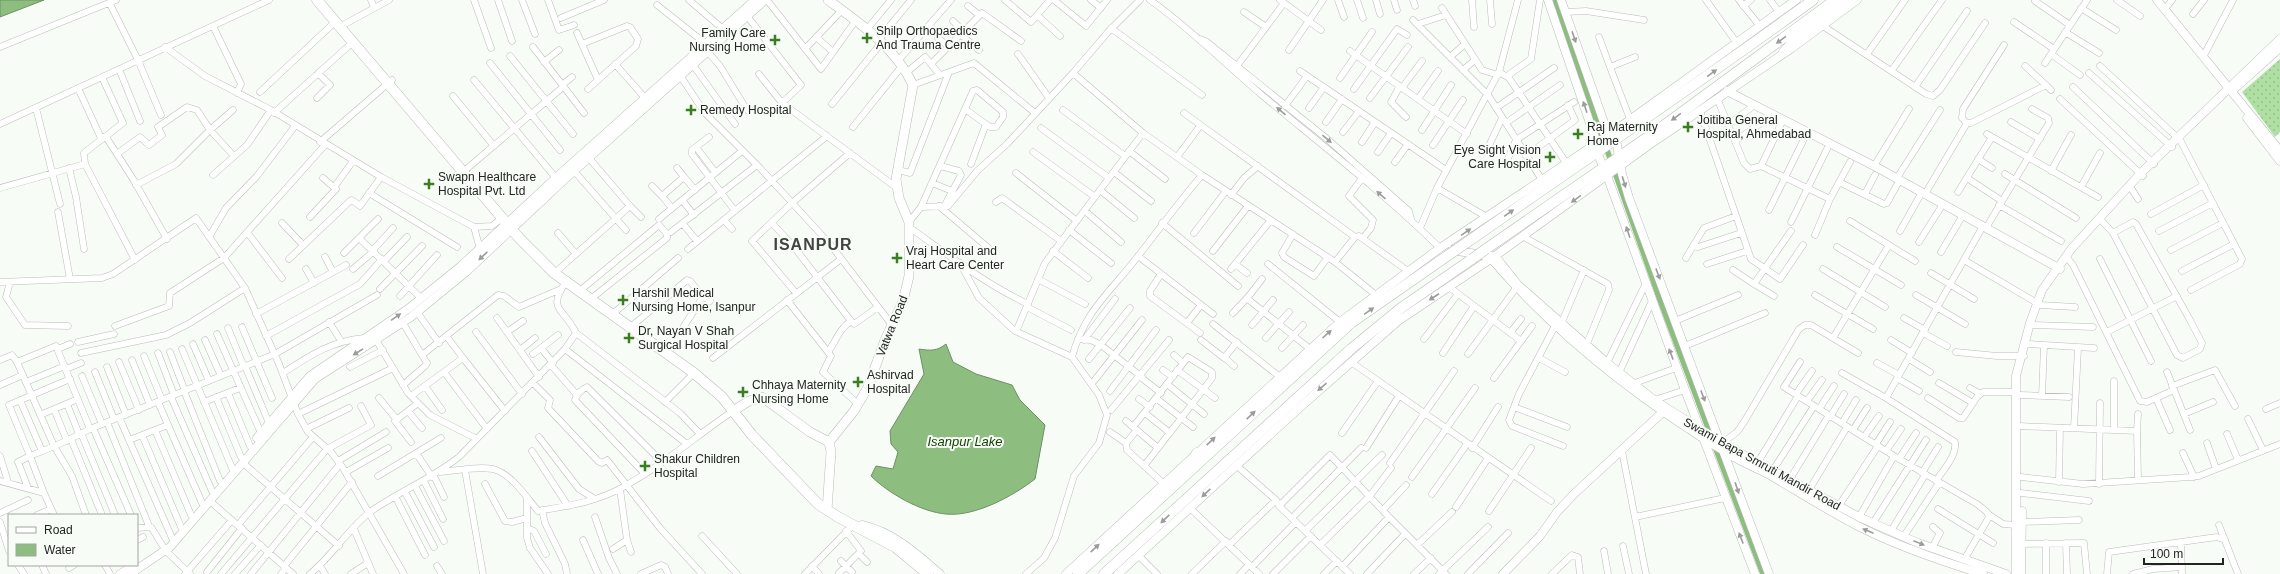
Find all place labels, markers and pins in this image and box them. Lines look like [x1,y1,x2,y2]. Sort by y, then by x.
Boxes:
place label: Shilp Orthopaedics And Trauma Centre [876,24,981,52]
place label: Family Care Nursing Home [689,26,766,54]
marker: Shilp Orthopaedics And Trauma Centre [861,32,873,44]
marker: Family Care Nursing Home [769,34,781,46]
place label: Remedy Hospital [700,103,791,117]
marker: Remedy Hospital [685,104,697,116]
place label: Joitiba General Hospital, Ahmedabad [1697,113,1811,141]
place label: Raj Maternity Home [1587,120,1658,148]
marker: Joitiba General Hospital, Ahmedabad [1682,121,1694,133]
marker: Raj Maternity Home [1572,128,1584,140]
place label: Eye Sight Vision Care Hospital [1454,143,1541,171]
marker: Eye Sight Vision Care Hospital [1544,151,1556,163]
place label: Swapn Healthcare Hospital Pvt. Ltd [438,170,536,198]
marker: Swapn Healthcare Hospital Pvt. Ltd [423,178,435,190]
place label: Vraj Hospital and Heart Care Center [906,244,1004,272]
marker: Vraj Hospital and Heart Care Center [891,252,903,264]
place label: Harshil Medical Nursing Home, Isanpur [632,286,755,314]
marker: Harshil Medical Nursing Home, Isanpur [617,294,629,306]
place label: Dr, Nayan V Shah Surgical Hospital [638,324,734,352]
marker: Dr, Nayan V Shah Surgical Hospital [623,332,635,344]
place label: Ashirvad Hospital [867,368,914,396]
marker: Ashirvad Hospital [852,376,864,388]
place label: Chhaya Maternity Nursing Home [752,378,846,406]
marker: Chhaya Maternity Nursing Home [737,386,749,398]
place label: Shakur Children Hospital [654,452,740,480]
marker: Shakur Children Hospital [639,460,651,472]

